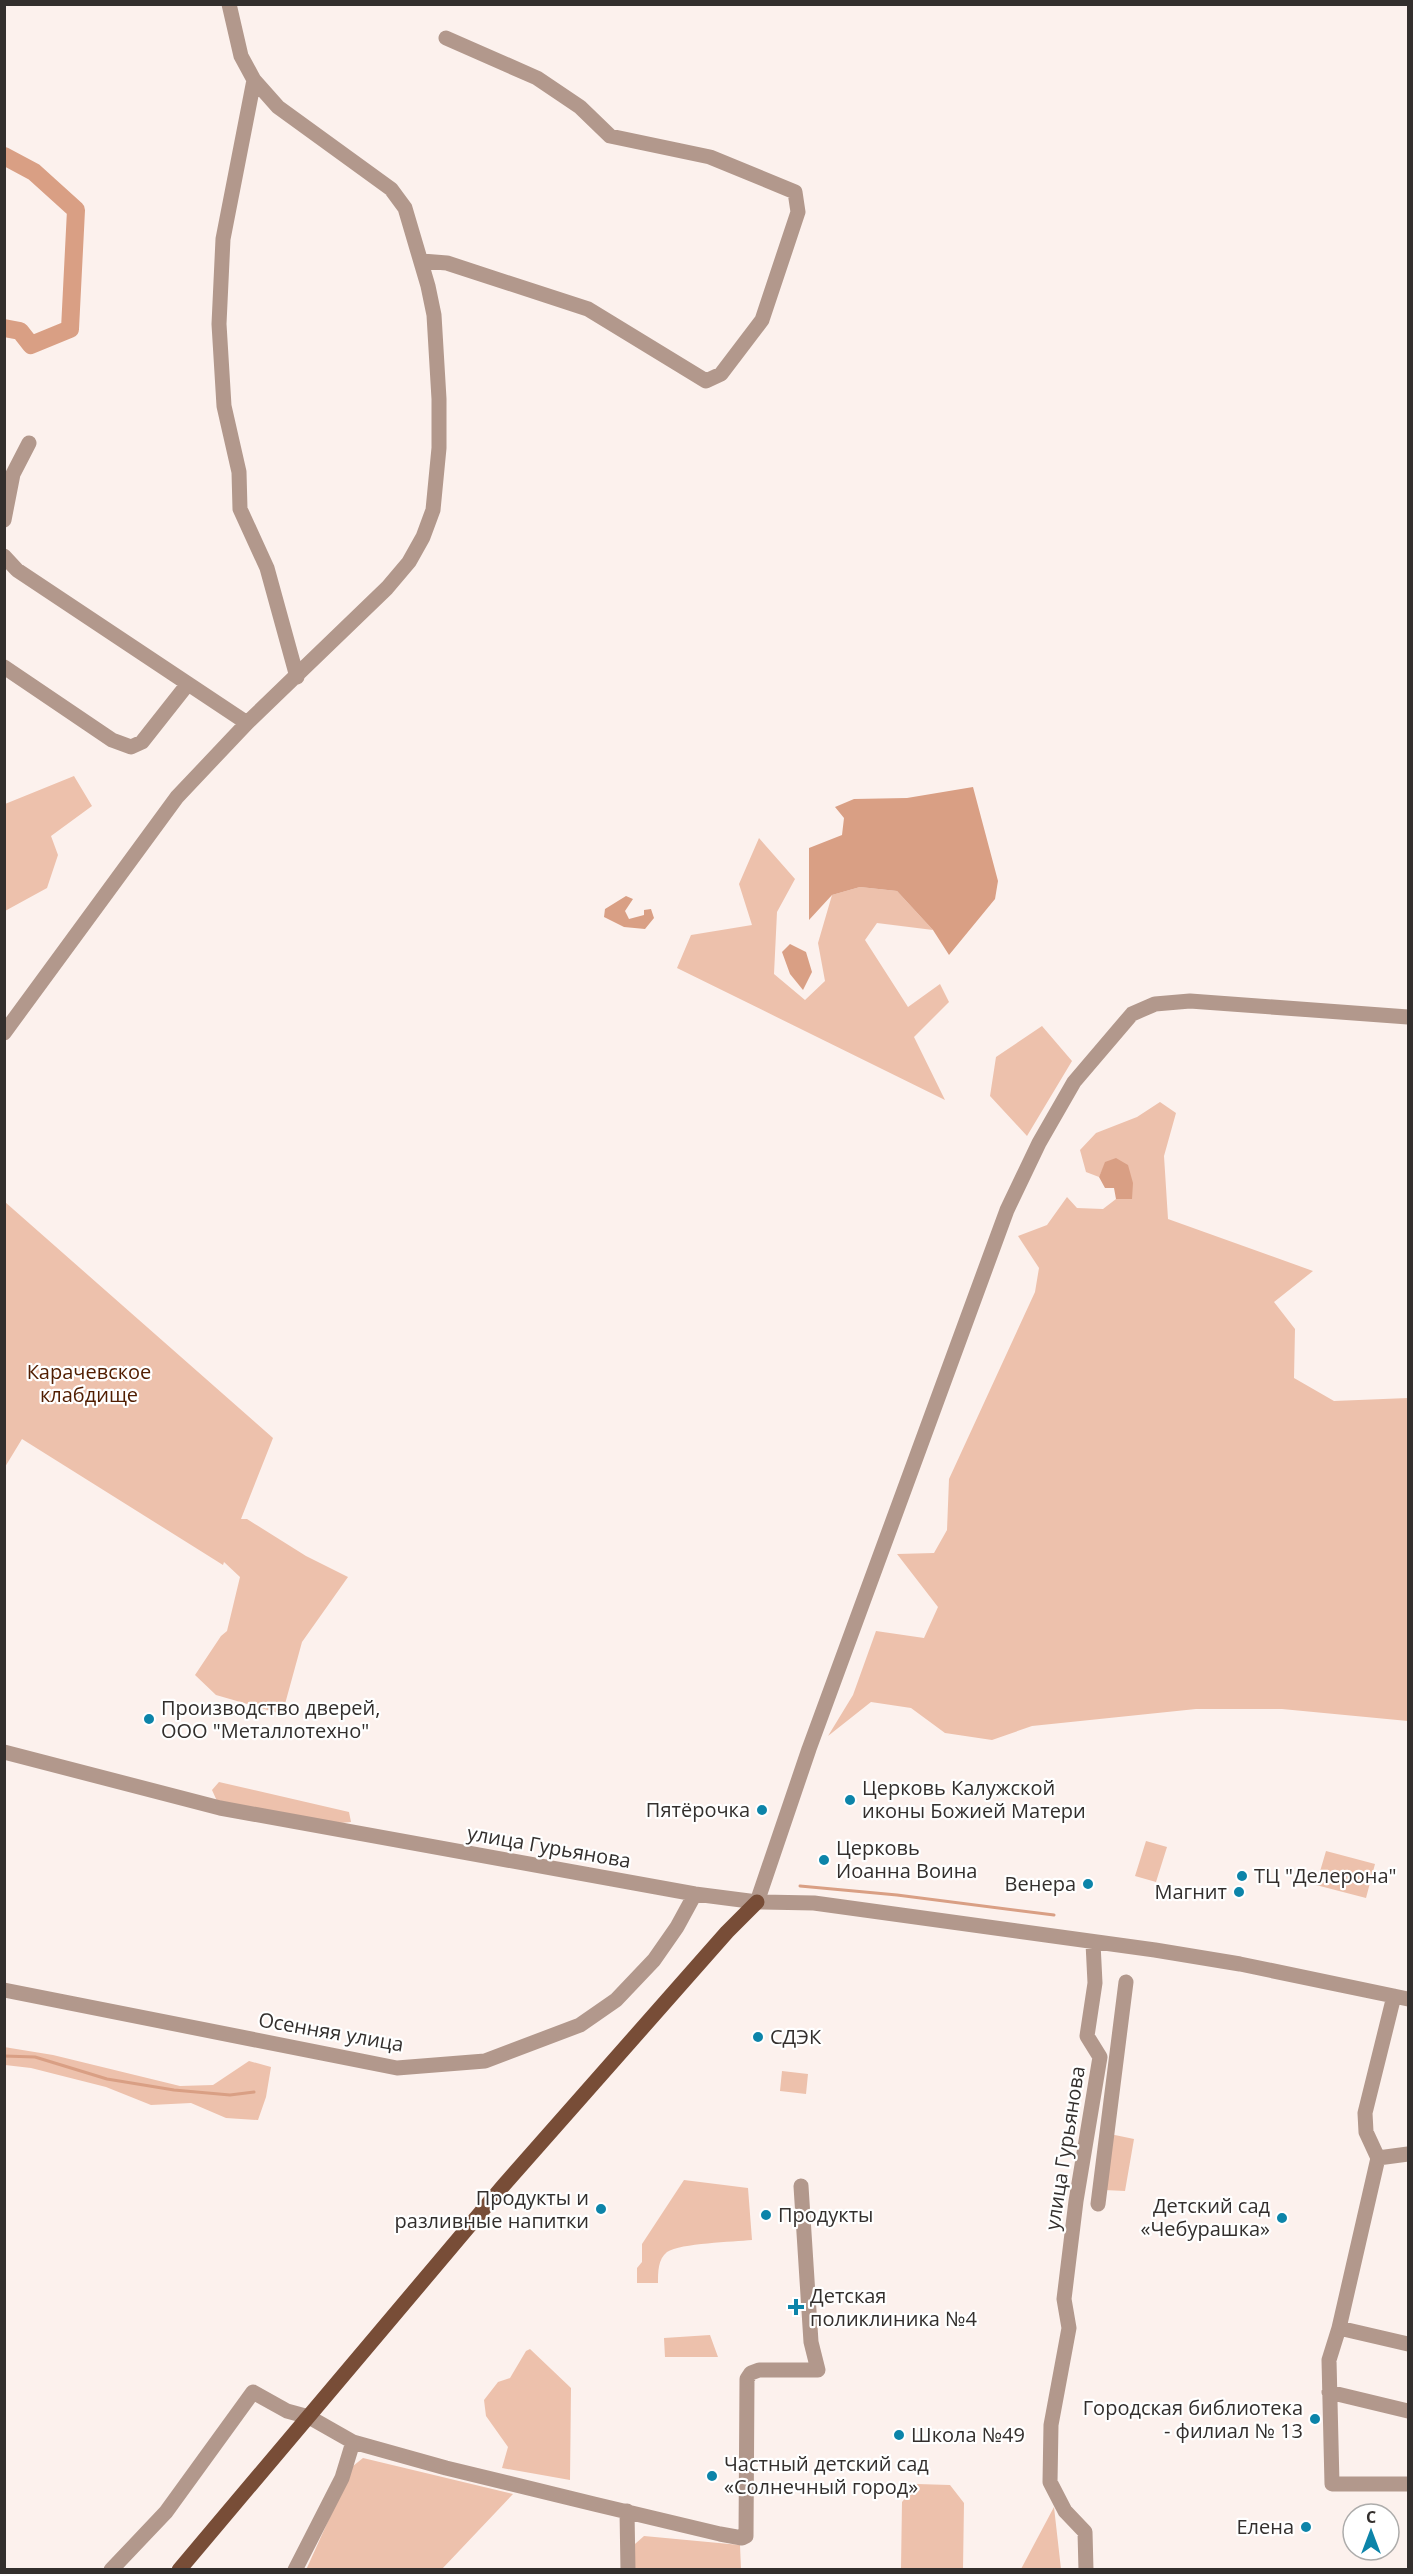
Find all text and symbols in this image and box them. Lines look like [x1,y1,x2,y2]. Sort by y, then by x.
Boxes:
park label: Карачевское клабдище [27,1358,151,1408]
place label: Производство дверей, ООО "Металлотехно" [161,1694,381,1744]
marker: Производство дверей, ООО "Металлотехно" [142,1712,156,1726]
place label: Церковь Калужской иконы Божией Матери [862,1774,1086,1824]
marker: Церковь Калужской иконы Божией Матери [843,1793,857,1807]
place label: Пятёрочка [646,1796,750,1823]
marker: Пятёрочка [755,1803,769,1817]
street label: улица Гурьянова [465,1819,633,1874]
place label: Церковь Иоанна Воина [836,1834,977,1884]
marker: Церковь Иоанна Воина [817,1853,831,1867]
place label: ТЦ "Делерона" [1254,1862,1397,1889]
marker: ТЦ "Делерона" [1235,1869,1249,1883]
place label: Венера [1005,1870,1076,1897]
marker: Венера [1081,1877,1095,1891]
place label: Магнит [1154,1878,1227,1905]
marker: Магнит [1232,1885,1246,1899]
street label: Осенняя улица [256,2005,406,2058]
place label: СДЭК [770,2023,822,2050]
marker: СДЭК [751,2030,765,2044]
street label: улица Гурьянова [1038,2064,1091,2232]
place label: Продукты и разливные напитки [395,2184,589,2234]
place label: Детский сад «Чебурашка» [1141,2192,1270,2242]
place label: Продукты [778,2201,873,2228]
marker: Продукты и разливные напитки [594,2202,608,2216]
marker: Продукты [759,2208,773,2222]
marker: Детский сад «Чебурашка» [1275,2211,1289,2225]
place label: Детская поликлиника №4 [810,2282,977,2332]
marker: Детская поликлиника №4 [787,2298,805,2316]
place label: Городская библиотека - филиал № 13 [1083,2394,1303,2444]
marker: Городская библиотека - филиал № 13 [1308,2412,1322,2426]
place label: Школа №49 [911,2421,1025,2448]
marker: Школа №49 [892,2428,906,2442]
place label: Частный детский сад «Солнечный город» [724,2450,929,2500]
marker: Частный детский сад «Солнечный город» [705,2469,719,2483]
north arrow [1341,2502,1401,2562]
text: С [1366,2506,1376,2528]
place label: Елена [1236,2513,1294,2540]
marker: Елена [1299,2520,1313,2534]

